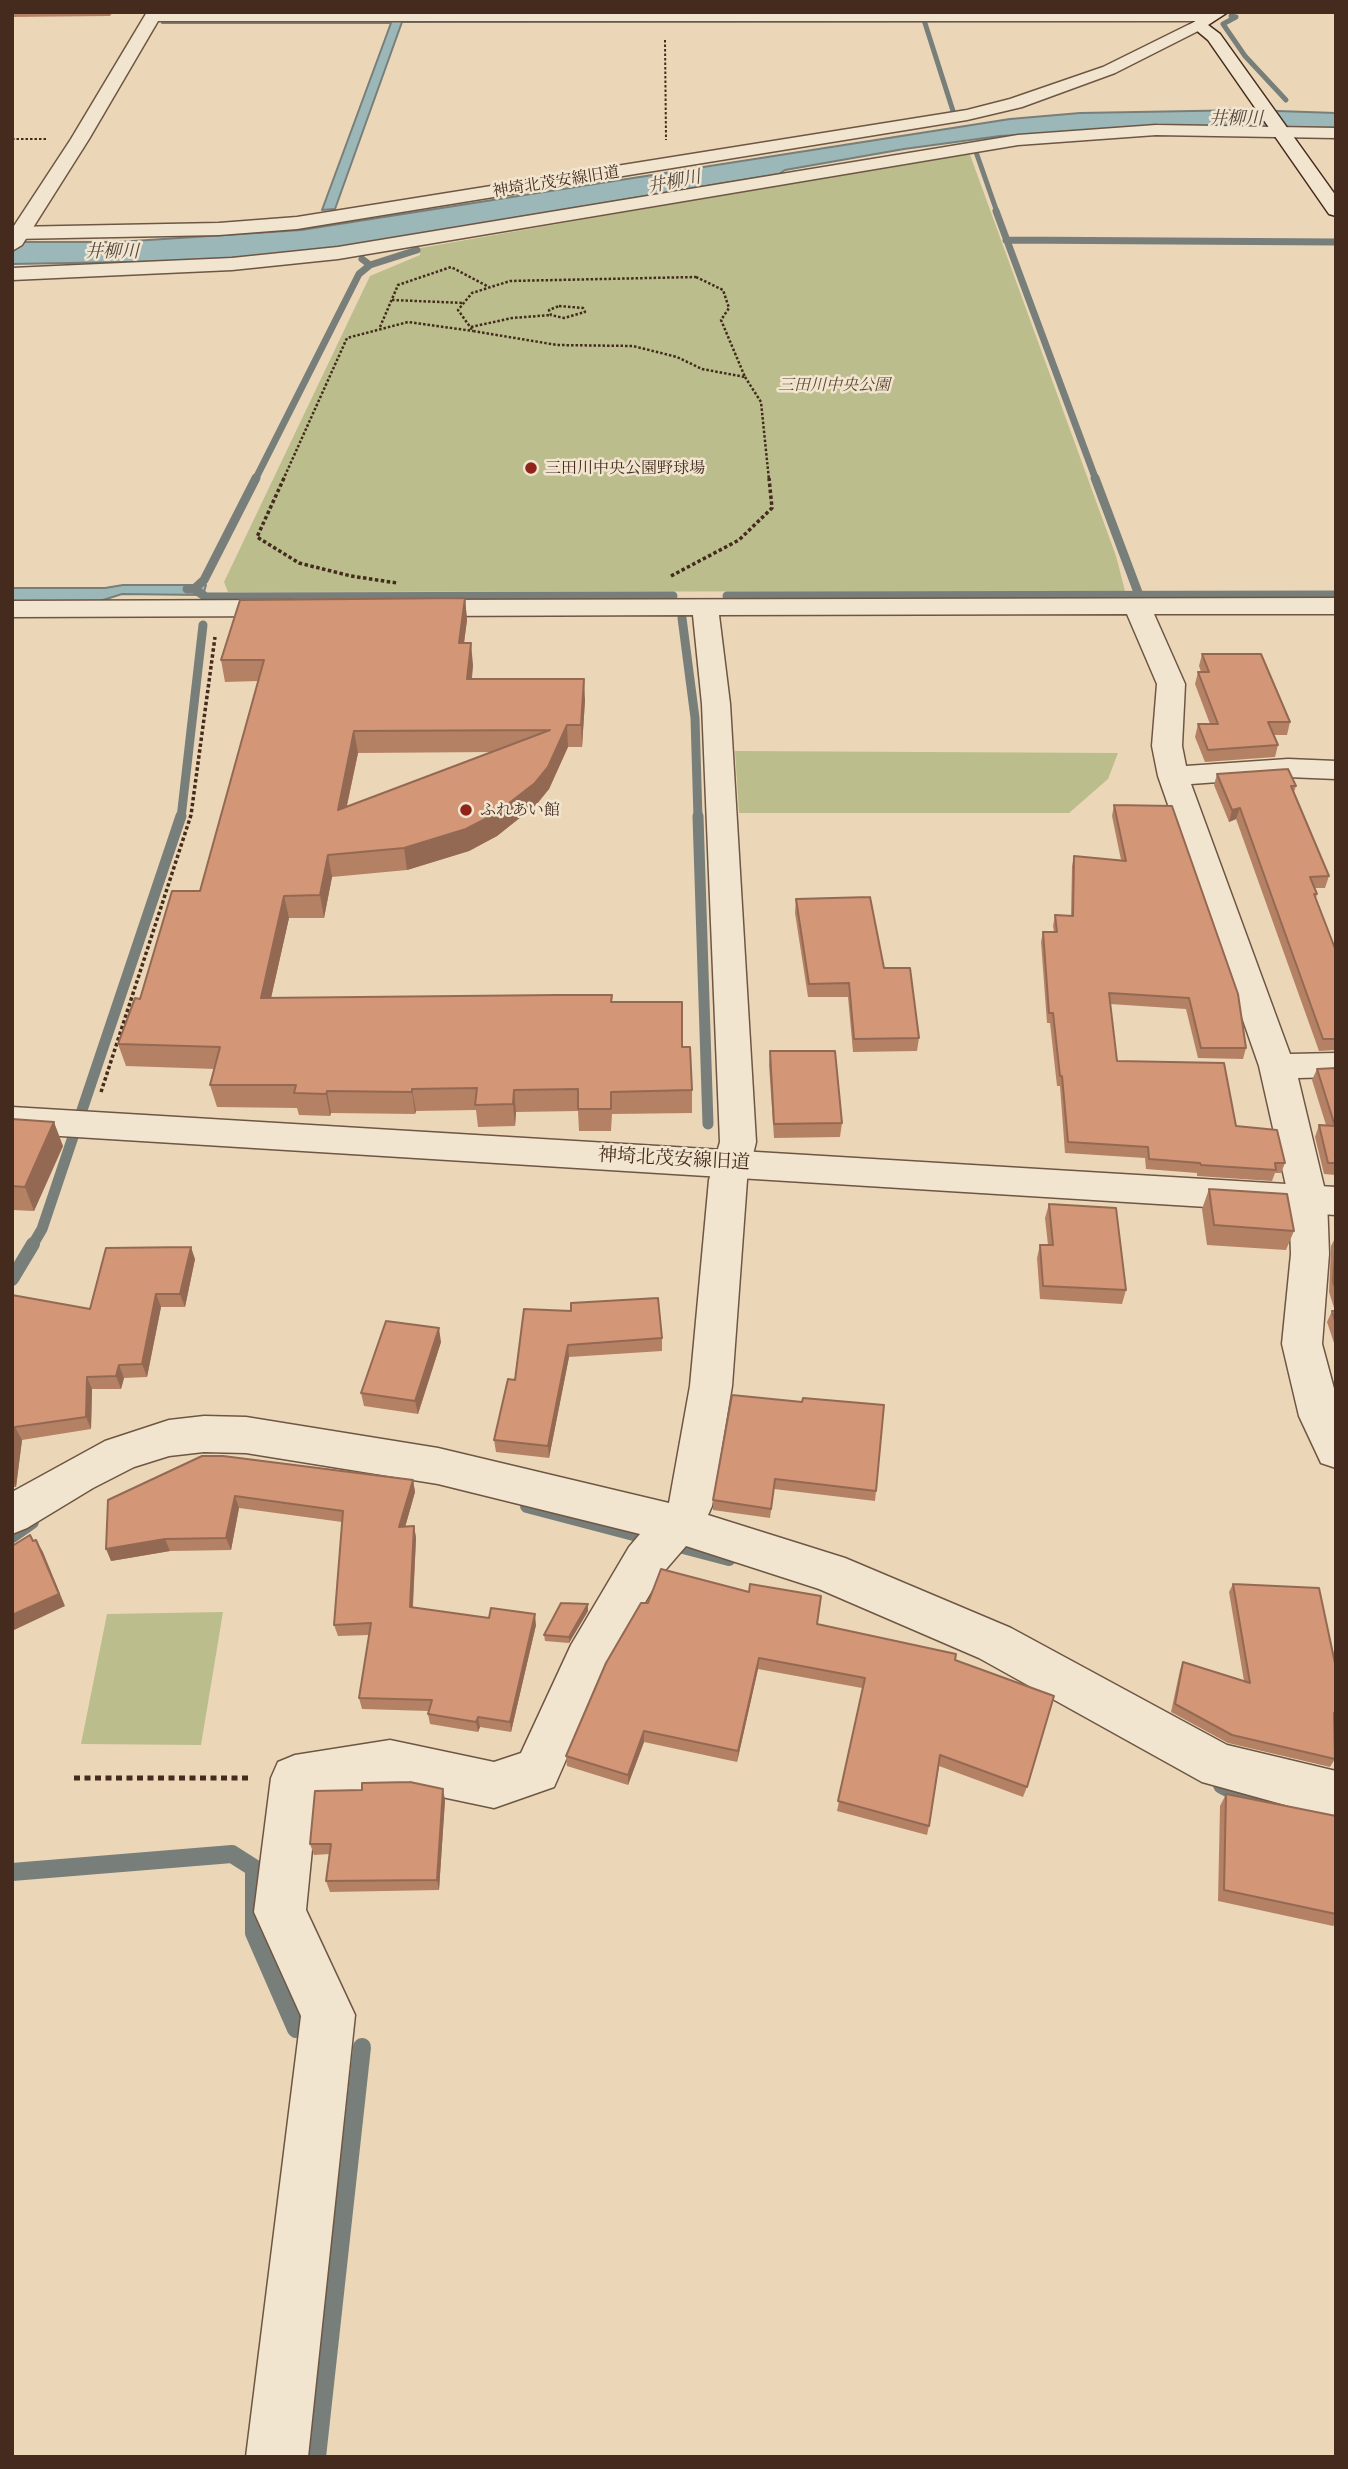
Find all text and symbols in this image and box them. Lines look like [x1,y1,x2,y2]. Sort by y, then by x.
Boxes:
water label: 井柳川 [1209,108,1263,130]
street label: 神埼北茂安線旧道 [491,163,621,201]
water label: 井柳川 [645,166,703,198]
water label: 井柳川 [85,241,139,263]
park label: 三田川中央公園 [778,375,890,395]
place label: 三田川中央公園野球場 [545,458,705,478]
marker: 三田川中央公園野球場 [523,460,539,476]
place label: ふれあい館 [480,800,560,820]
marker: ふれあい館 [458,802,474,818]
street label: 神埼北茂安線旧道 [598,1144,750,1174]

